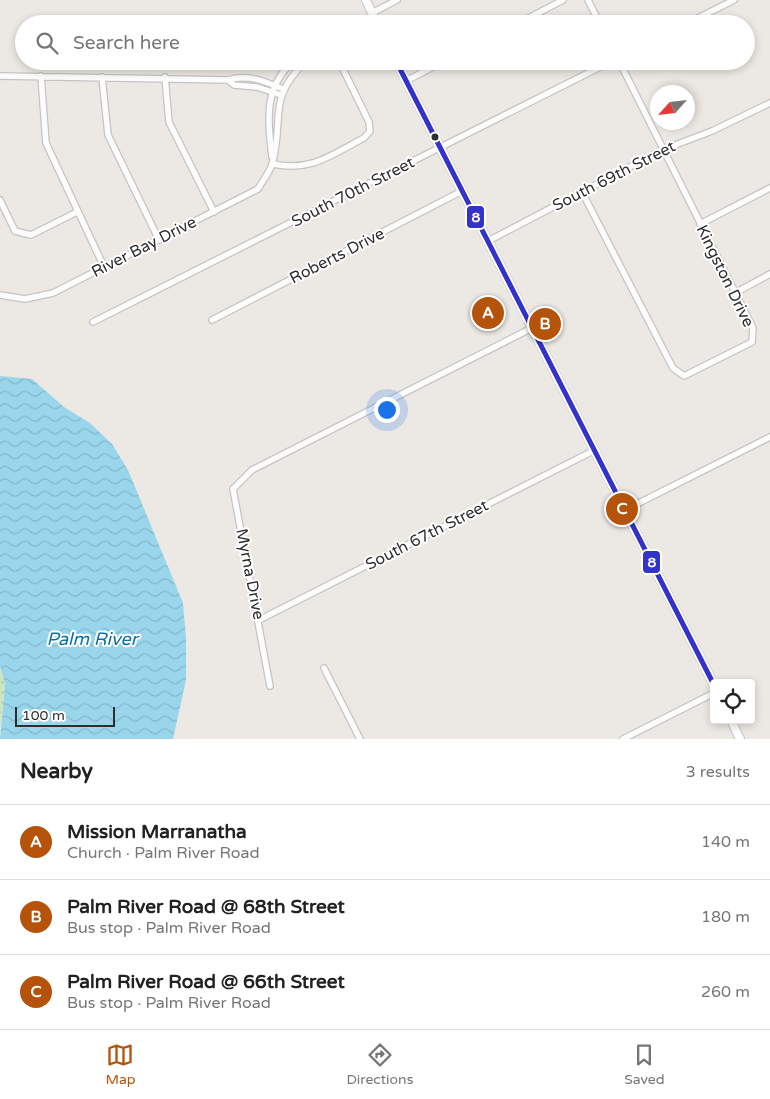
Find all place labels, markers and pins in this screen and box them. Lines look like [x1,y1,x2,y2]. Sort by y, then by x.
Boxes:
unlabelled marker [430,132,440,142]
pin: A [472,294,504,332]
pin: B [529,305,561,343]
pin: C [606,490,638,528]

